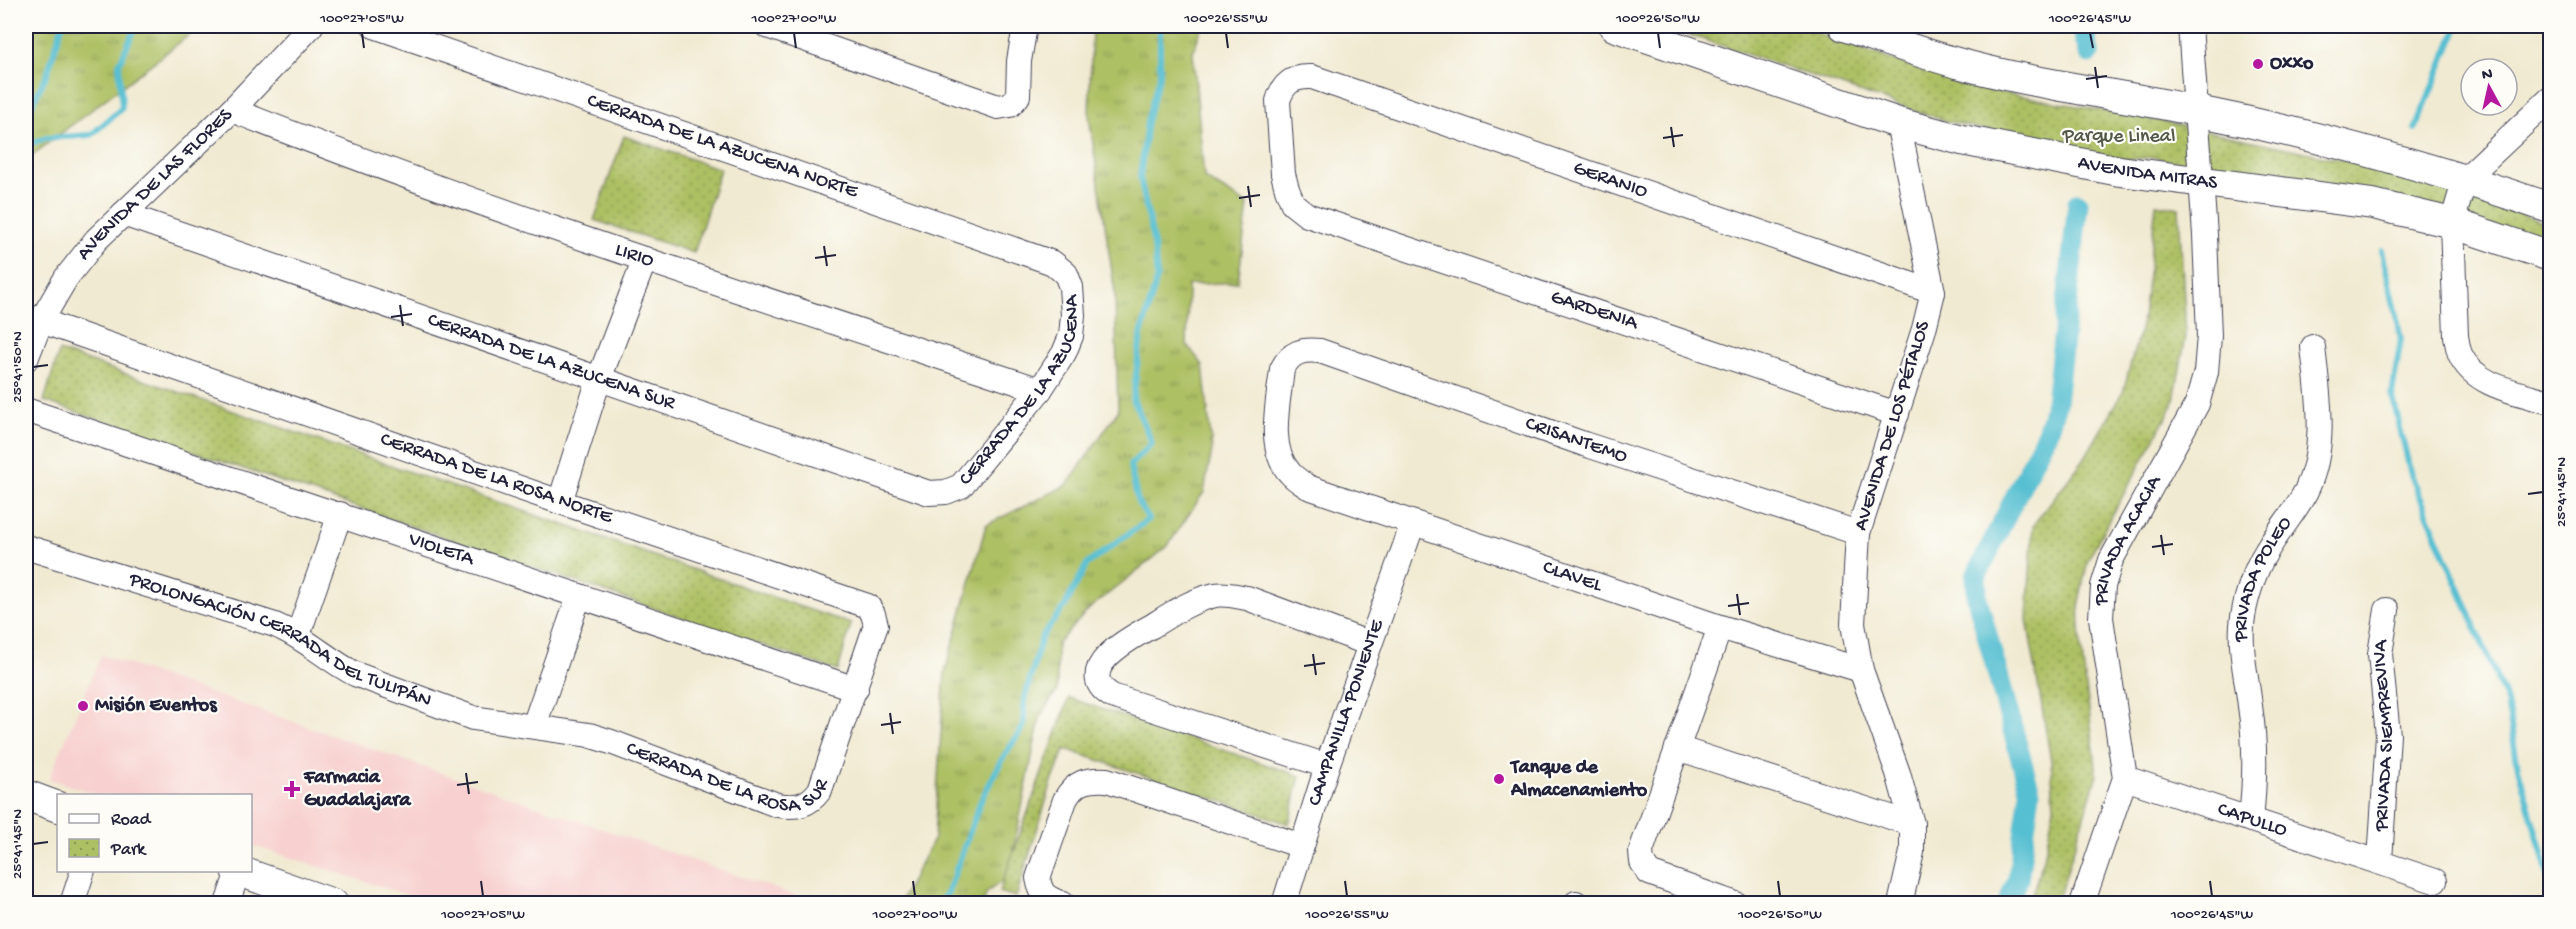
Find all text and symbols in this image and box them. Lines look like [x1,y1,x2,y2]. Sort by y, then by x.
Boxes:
text: 100°27'05"W [319,10,404,28]
text: 100°27'00"W [751,10,837,28]
text: 100°26'55"W [1183,10,1268,28]
text: 100°26'50"W [1615,10,1700,28]
text: 100°26'45"W [2048,10,2132,28]
place label: Oxxo [2270,53,2314,76]
marker: Oxxo [2251,57,2265,71]
north arrow [2459,57,2519,117]
text: N [2481,65,2494,86]
street label: CERRADA DE LA AZUCENA NORTE [584,90,862,205]
street label: AVENIDA DE LAS FLORES [73,103,238,265]
park label: Parque Lineal [2062,126,2175,149]
street label: AVENIDA MITRAS [2076,151,2219,195]
street label: GERANIO [1570,157,1651,204]
street label: LIRIO [612,239,657,273]
street label: GARDENIA [1548,286,1642,336]
street label: CERRADA DE LA AZUCENA [955,293,1085,490]
street label: CERRADA DE LA AZUCENA SUR [424,309,679,416]
street label: AVENIDA DE LOS PÉTALOS [1849,317,1936,534]
text: 25°41'50"N [9,331,27,403]
street label: CRISANTEMO [1522,413,1630,469]
street label: CERRADA DE LA ROSA NORTE [377,428,616,530]
text: 25°41'45"N [2553,457,2571,527]
street label: PRIVADA ACACIA [2090,471,2167,607]
street label: PRIVADA POLEO [2230,512,2297,643]
street label: VIOLETA [405,528,478,572]
street label: CLAVEL [1540,556,1605,598]
street label: PROLONGACIÓN CERRADA DEL TULIPÁN [125,568,434,713]
street label: CAMPANILLA PONIENTE [1304,616,1390,809]
street label: PRIVADA SIEMPREVIVA [2368,637,2400,833]
place label: Misión Eventos [95,695,218,718]
marker: Misión Eventos [76,699,90,713]
street label: CERRADA DE LA ROSA SUR [623,737,835,818]
place label: Tanque de Almacenamiento [1509,757,1648,803]
place label: Farmacia Guadalajara [303,767,411,813]
marker: Tanque de Almacenamiento [1492,772,1506,786]
marker: Farmacia Guadalajara [285,782,299,796]
legend [57,794,252,872]
street label: CAPULLO [2214,798,2290,843]
text: 25°41'45"N [9,809,27,879]
text: Road [111,810,152,831]
text: Park [110,840,147,861]
text: 100°27'05"W [440,906,525,924]
text: 100°27'00"W [872,906,958,924]
text: 100°26'55"W [1304,906,1389,924]
text: 100°26'50"W [1737,906,1822,924]
text: 100°26'45"W [2170,906,2254,924]

